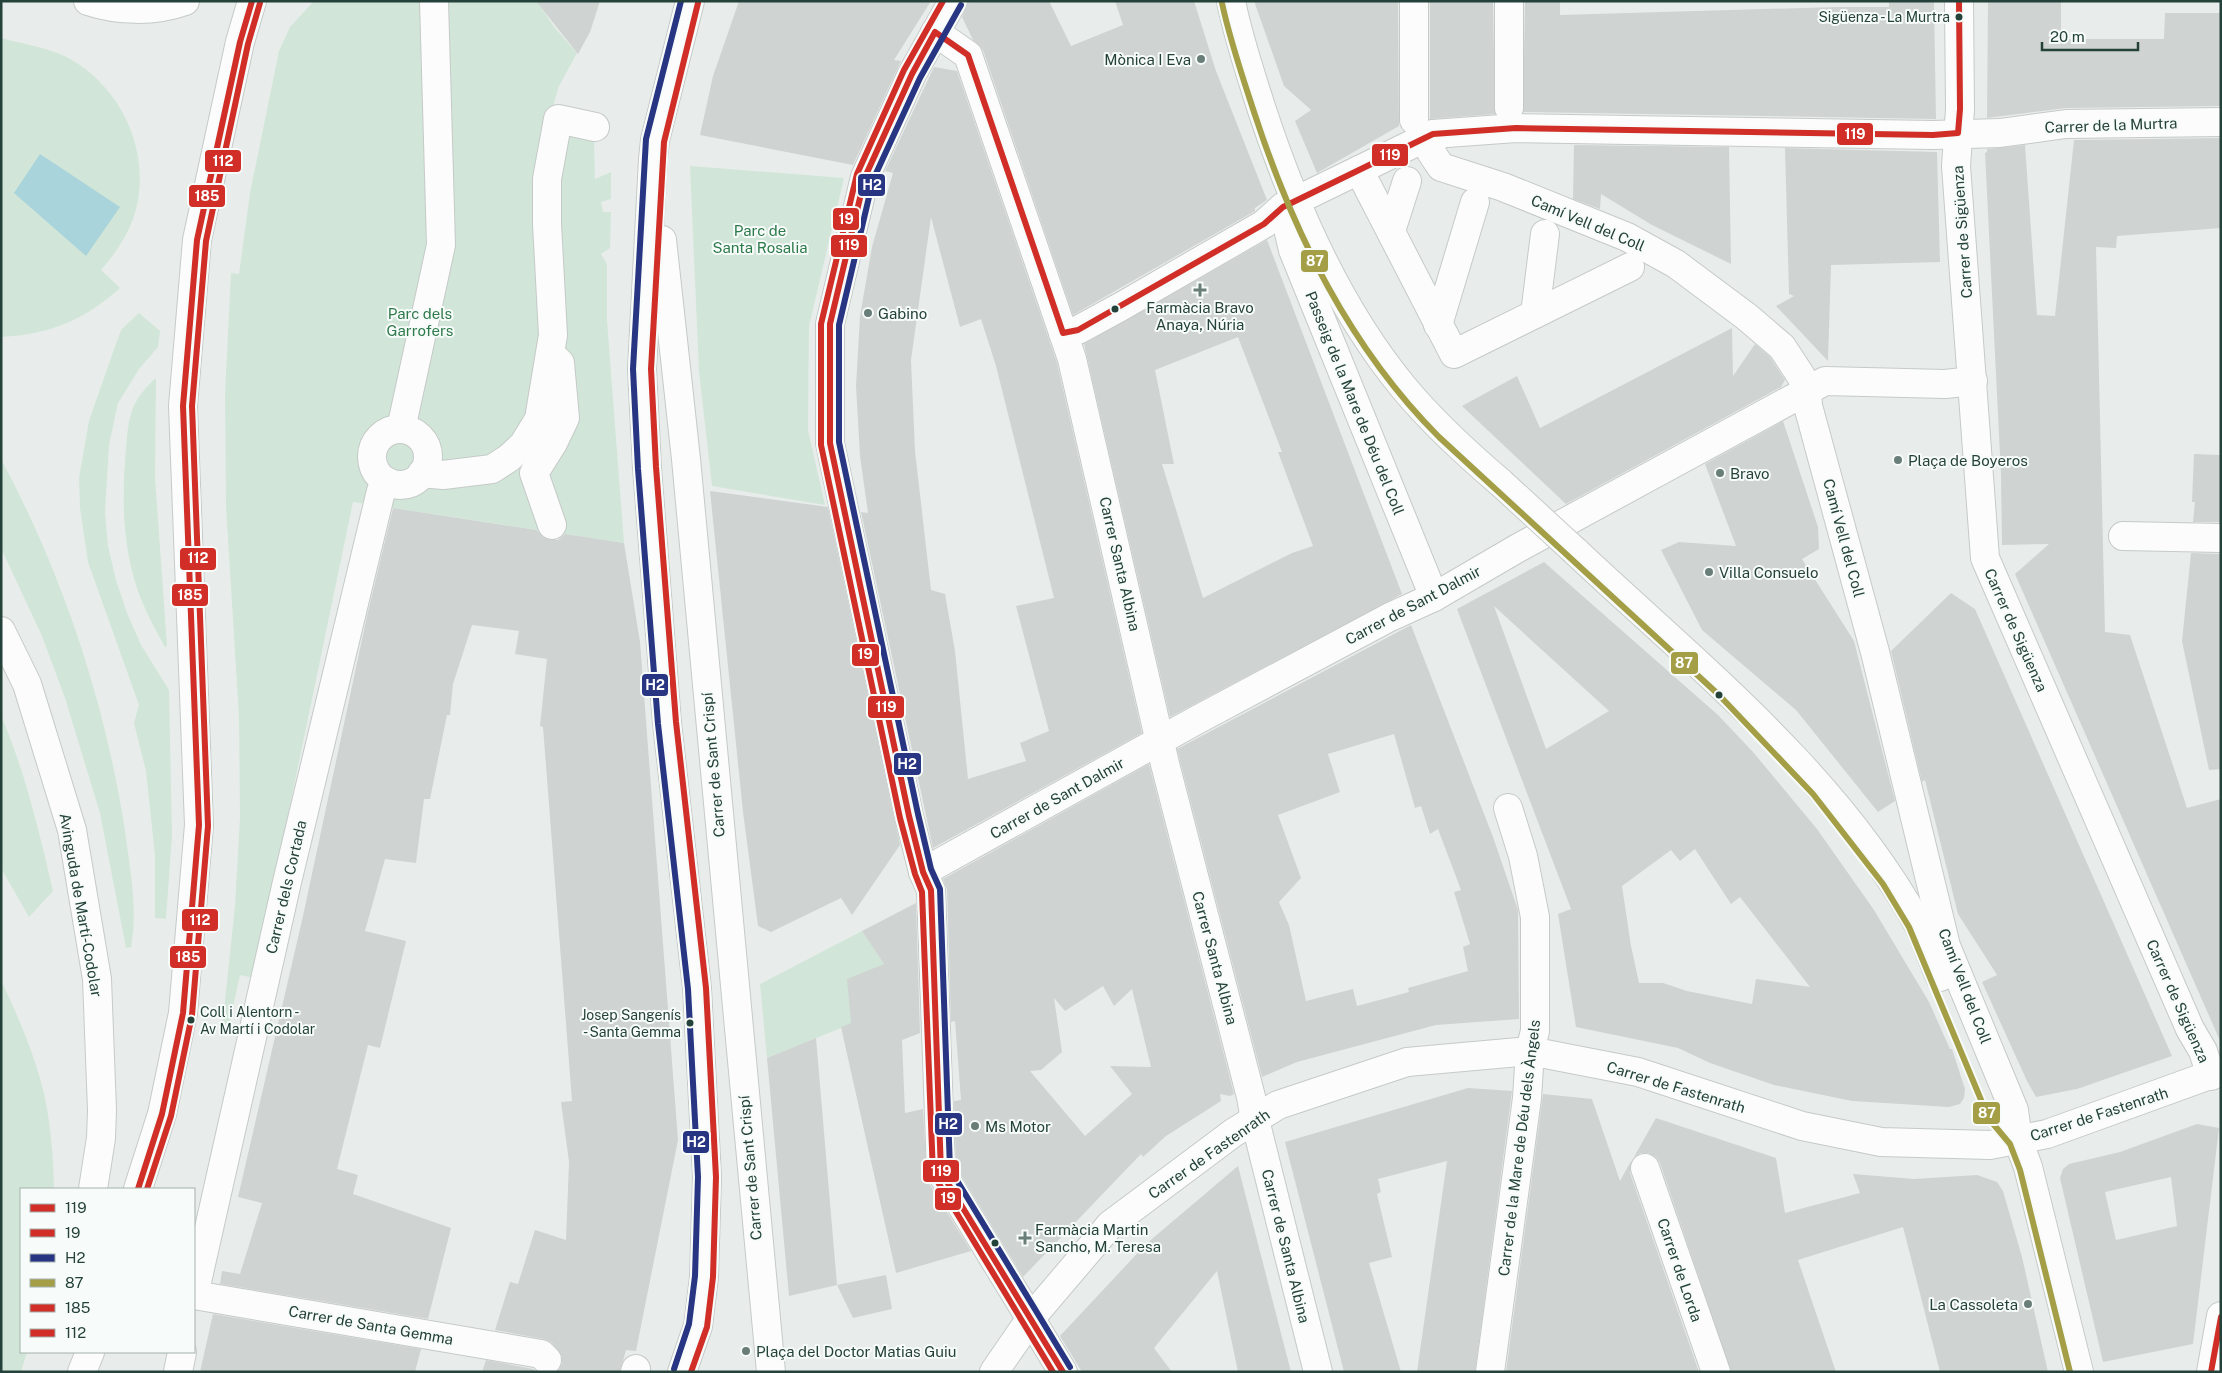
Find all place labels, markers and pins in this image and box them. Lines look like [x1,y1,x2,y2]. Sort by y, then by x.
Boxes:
place label: Sigüenza - La Murtra [1818,9,1950,25]
marker: Sigüenza - La Murtra [1954,12,1964,22]
place label: Mònica I Eva [1104,51,1191,68]
marker: Mònica I Eva [1195,53,1207,65]
marker: Farmàcia Bravo Anaya, Núria [1194,284,1206,296]
place label: Farmàcia Bravo Anaya, Núria [1146,299,1254,333]
unlabelled marker [1110,304,1120,314]
place label: Gabino [878,305,927,322]
marker: Gabino [862,307,874,319]
place label: Plaça de Boyeros [1908,452,2028,469]
marker: Plaça de Boyeros [1892,454,1904,466]
place label: Bravo [1730,465,1770,482]
marker: Bravo [1714,467,1726,479]
place label: Villa Consuelo [1719,564,1818,581]
marker: Villa Consuelo [1703,566,1715,578]
unlabelled marker [1714,690,1724,700]
place label: Coll i Alentorn - Av Martí i Codolar [200,1004,315,1037]
place label: Josep Sangenís - Santa Gemma [581,1007,681,1040]
marker: Coll i Alentorn - Av Martí i Codolar [186,1015,196,1025]
marker: Josep Sangenís - Santa Gemma [685,1018,695,1028]
place label: Ms Motor [985,1118,1051,1135]
marker: Ms Motor [969,1120,981,1132]
place label: Farmàcia Martin Sancho, M. Teresa [1035,1221,1161,1255]
marker: Farmàcia Martin Sancho, M. Teresa [1019,1232,1031,1244]
unlabelled marker [990,1238,1000,1248]
place label: La Cassoleta [1929,1296,2018,1313]
marker: La Cassoleta [2022,1298,2034,1310]
place label: Plaça del Doctor Matias Guiu [756,1343,956,1360]
marker: Plaça del Doctor Matias Guiu [740,1345,752,1357]

